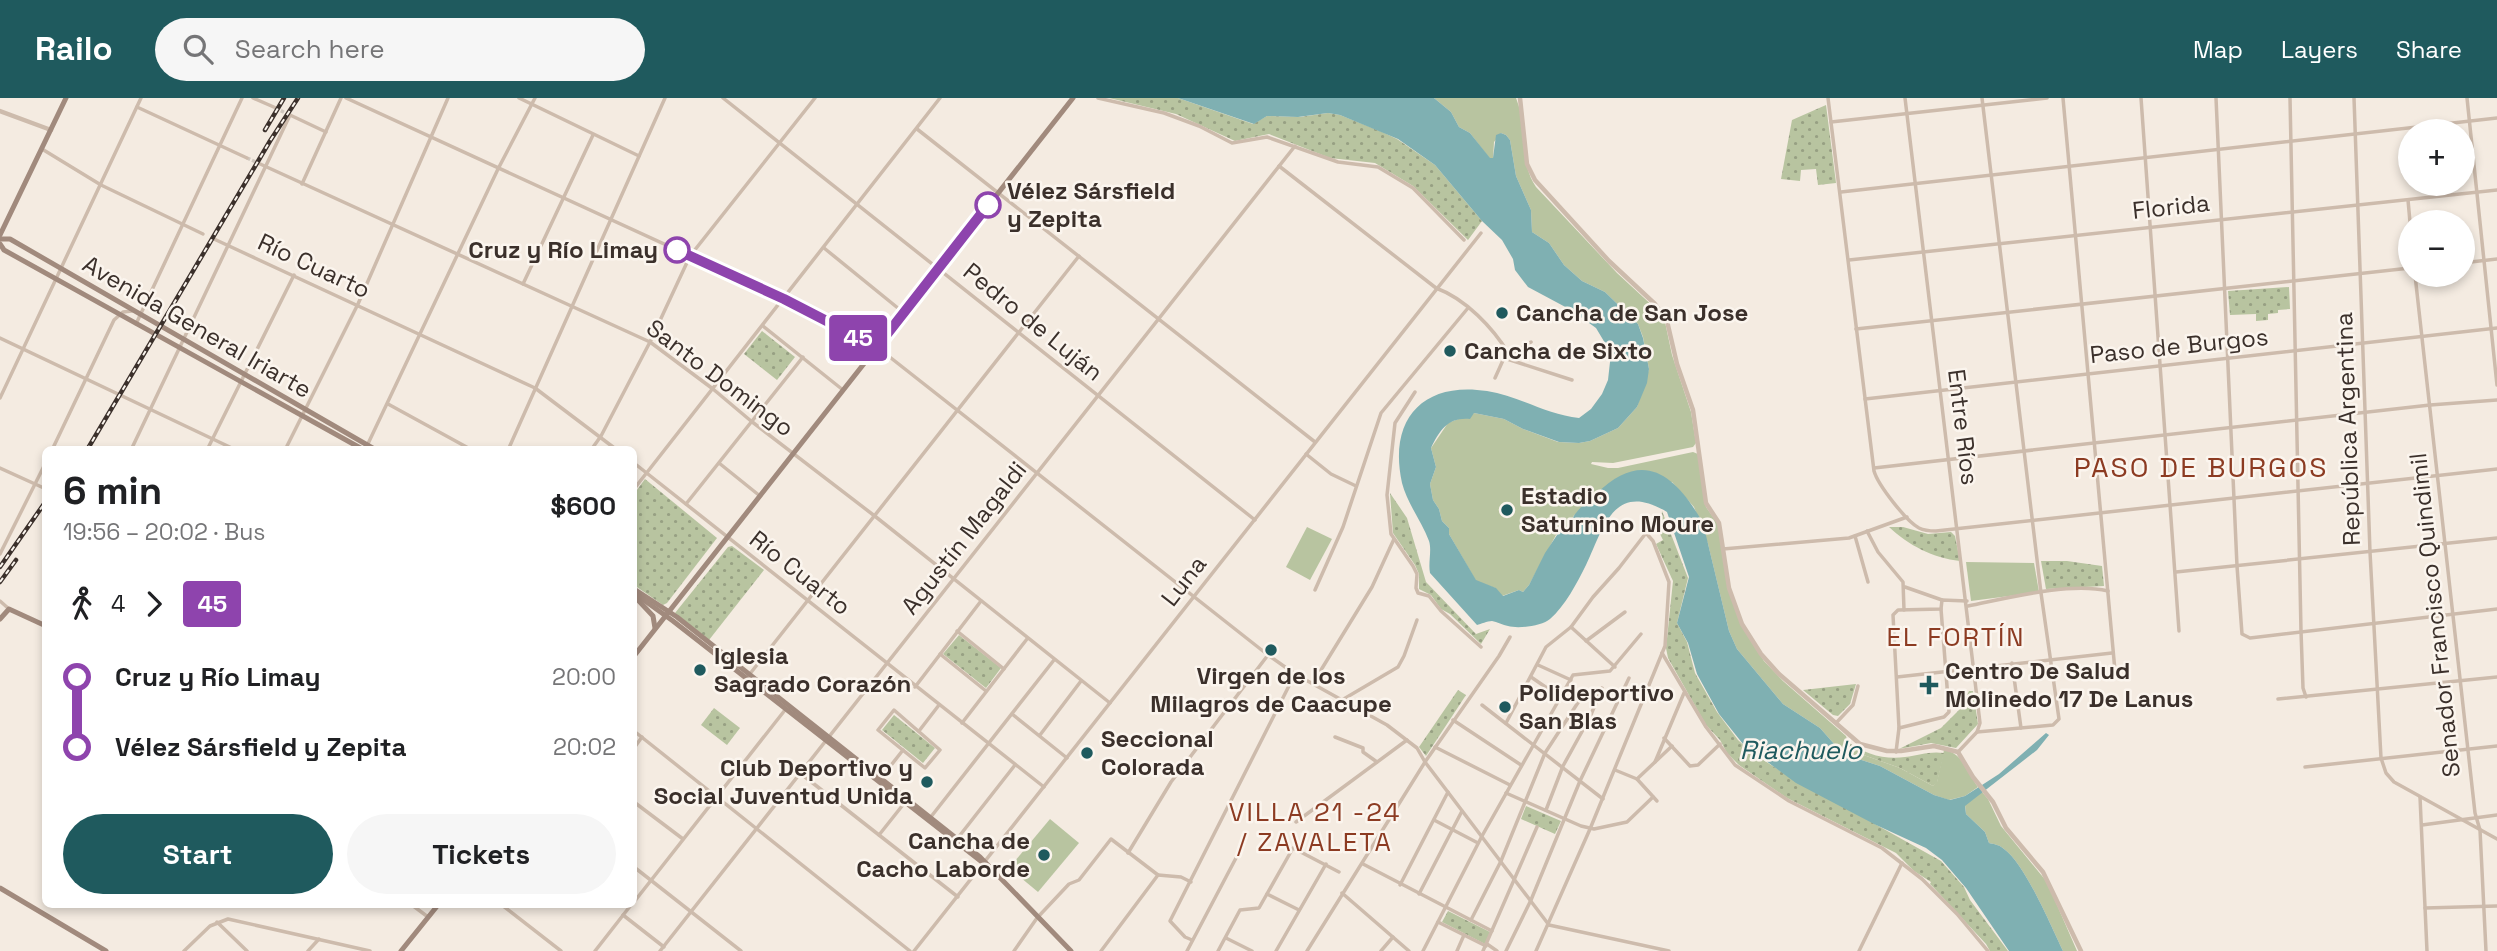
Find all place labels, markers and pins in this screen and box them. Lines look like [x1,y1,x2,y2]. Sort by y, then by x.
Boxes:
place label: Vélez Sársfield y Zepita [1007,175,1175,234]
marker: Vélez Sársfield y Zepita [975,192,1001,218]
place label: Cruz y Río Limay [468,234,658,265]
marker: Cruz y Río Limay [664,237,690,263]
place label: Cancha de San Jose [1516,297,1748,328]
marker: Cancha de San Jose [1494,305,1510,321]
place label: Cancha de Sixto [1464,335,1653,366]
marker: Cancha de Sixto [1442,343,1458,359]
place label: Estadio Saturnino Moure [1521,480,1714,539]
marker: Estadio Saturnino Moure [1499,502,1515,518]
place label: Iglesia Sagrado Corazón [714,640,911,699]
marker: Virgen de los Milagros de Caacupe [1263,642,1279,658]
place label: Centro De Salud Molinedo 17 De Lanus [1945,655,2193,714]
place label: Virgen de los Milagros de Caacupe [1150,660,1392,719]
marker: Iglesia Sagrado Corazón [692,662,708,678]
marker: Centro De Salud Molinedo 17 De Lanus [1919,675,1939,695]
place label: Polideportivo San Blas [1519,677,1674,736]
marker: Polideportivo San Blas [1497,699,1513,715]
place label: Seccional Colorada [1101,723,1214,782]
marker: Seccional Colorada [1079,745,1095,761]
place label: Club Deportivo y Social Juventud Unida [654,752,913,811]
marker: Club Deportivo y Social Juventud Unida [919,774,935,790]
place label: Cancha de Cacho Laborde [856,825,1030,884]
marker: Cancha de Cacho Laborde [1036,847,1052,863]

